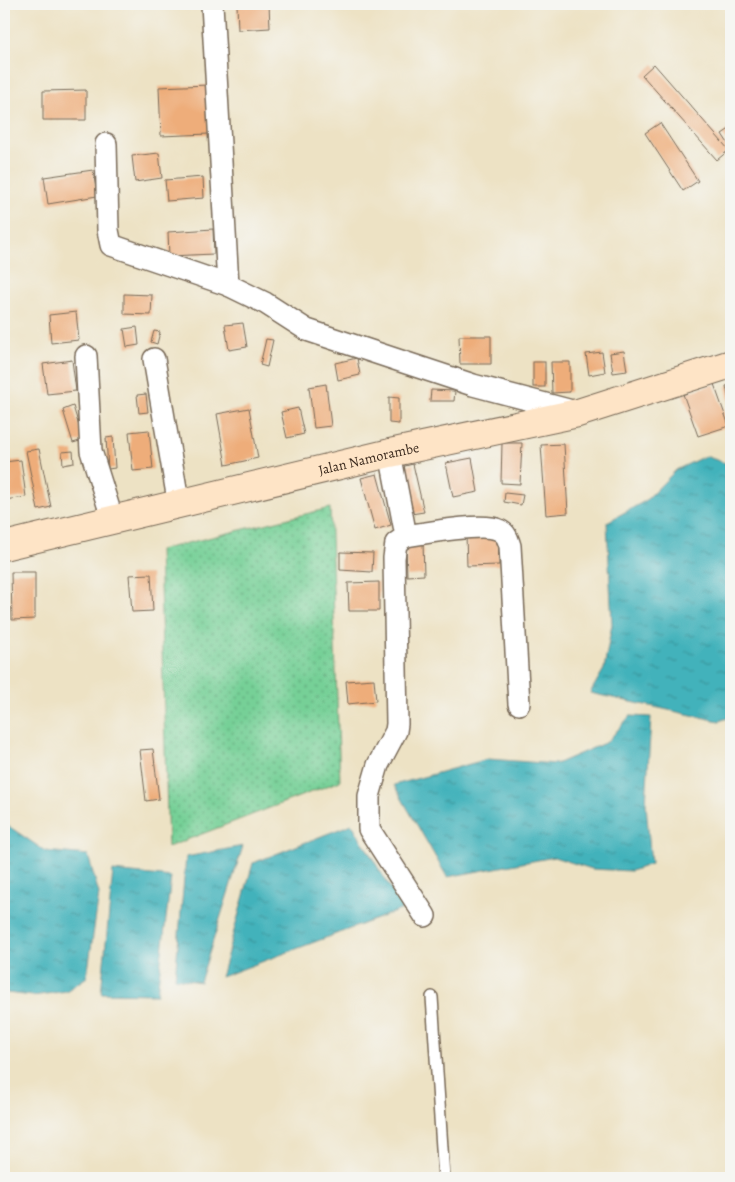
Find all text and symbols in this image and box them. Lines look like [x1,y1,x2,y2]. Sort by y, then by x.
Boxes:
street label: Jalan Namorambe [316,438,421,480]

